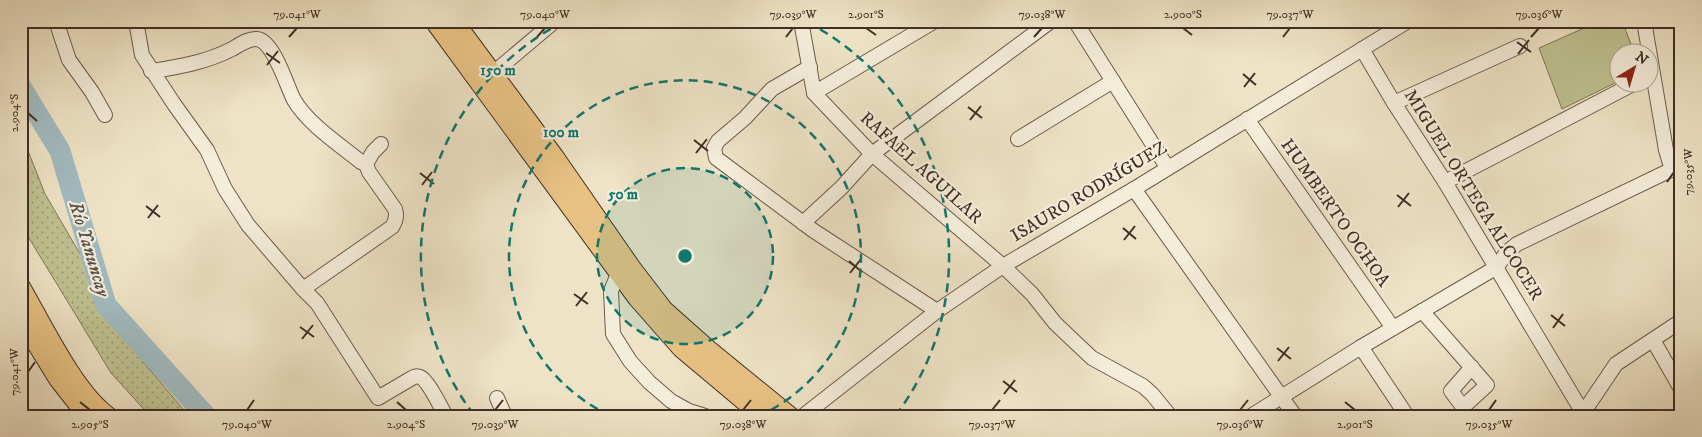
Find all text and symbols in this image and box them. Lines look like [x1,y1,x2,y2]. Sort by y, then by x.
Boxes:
text: 79.041°W [273,7,322,22]
text: 79.040°W [520,7,571,22]
text: 79.039°W [770,7,817,22]
text: 2.901°S [848,7,884,22]
text: 79.038°W [1019,7,1066,22]
text: 2.900°S [1164,7,1202,22]
text: 79.037°W [1266,7,1315,22]
text: 79.036°W [1515,7,1564,22]
north arrow [1610,42,1660,92]
text: N [1631,48,1652,69]
text: 150 m [480,61,516,80]
street label: MIGUEL ORTEGA ALCOCER [1399,86,1547,305]
text: 2.904°S [7,94,22,132]
street label: RAFAEL AGUILAR [855,107,987,229]
text: 100 m [543,123,580,142]
street label: HUMBERTO OCHOA [1276,135,1395,292]
street label: ISAURO RODRÍGUEZ [1007,136,1171,247]
text: 79.035°W [1681,148,1696,195]
text: 50 m [607,185,639,204]
water label: Río Yanuncay [63,198,115,301]
centre of rings [676,247,694,265]
text: 79.041°W [7,347,22,396]
text: 2.905°S [71,417,109,432]
text: 79.040°W [222,417,273,432]
text: 2.904°S [387,417,425,432]
text: 79.039°W [472,417,519,432]
text: 79.038°W [720,417,767,432]
text: 79.037°W [968,417,1017,432]
text: 79.036°W [1216,417,1265,432]
text: 2.901°S [1337,417,1373,432]
text: 79.035°W [1466,417,1513,432]

